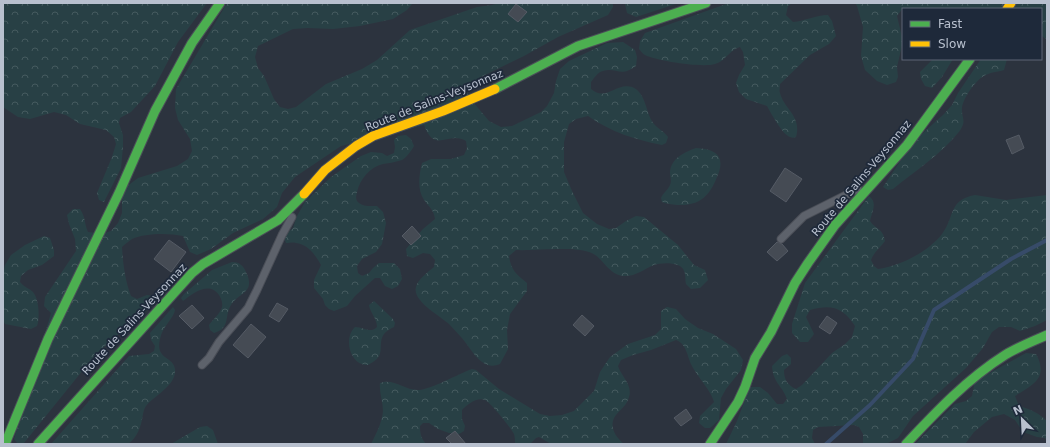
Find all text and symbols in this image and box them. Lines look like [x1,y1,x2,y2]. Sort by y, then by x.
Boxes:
legend [902,8,1042,60]
text: Fast [938,17,962,31]
text: Slow [938,37,966,51]
street label: Route de Salins-Veysonnaz [363,67,505,134]
street label: Route de Salins-Veysonnaz [809,118,914,239]
street label: Route de Salins-Veysonnaz [79,261,190,378]
north arrow [1002,399,1042,439]
text: N [1011,403,1025,418]

